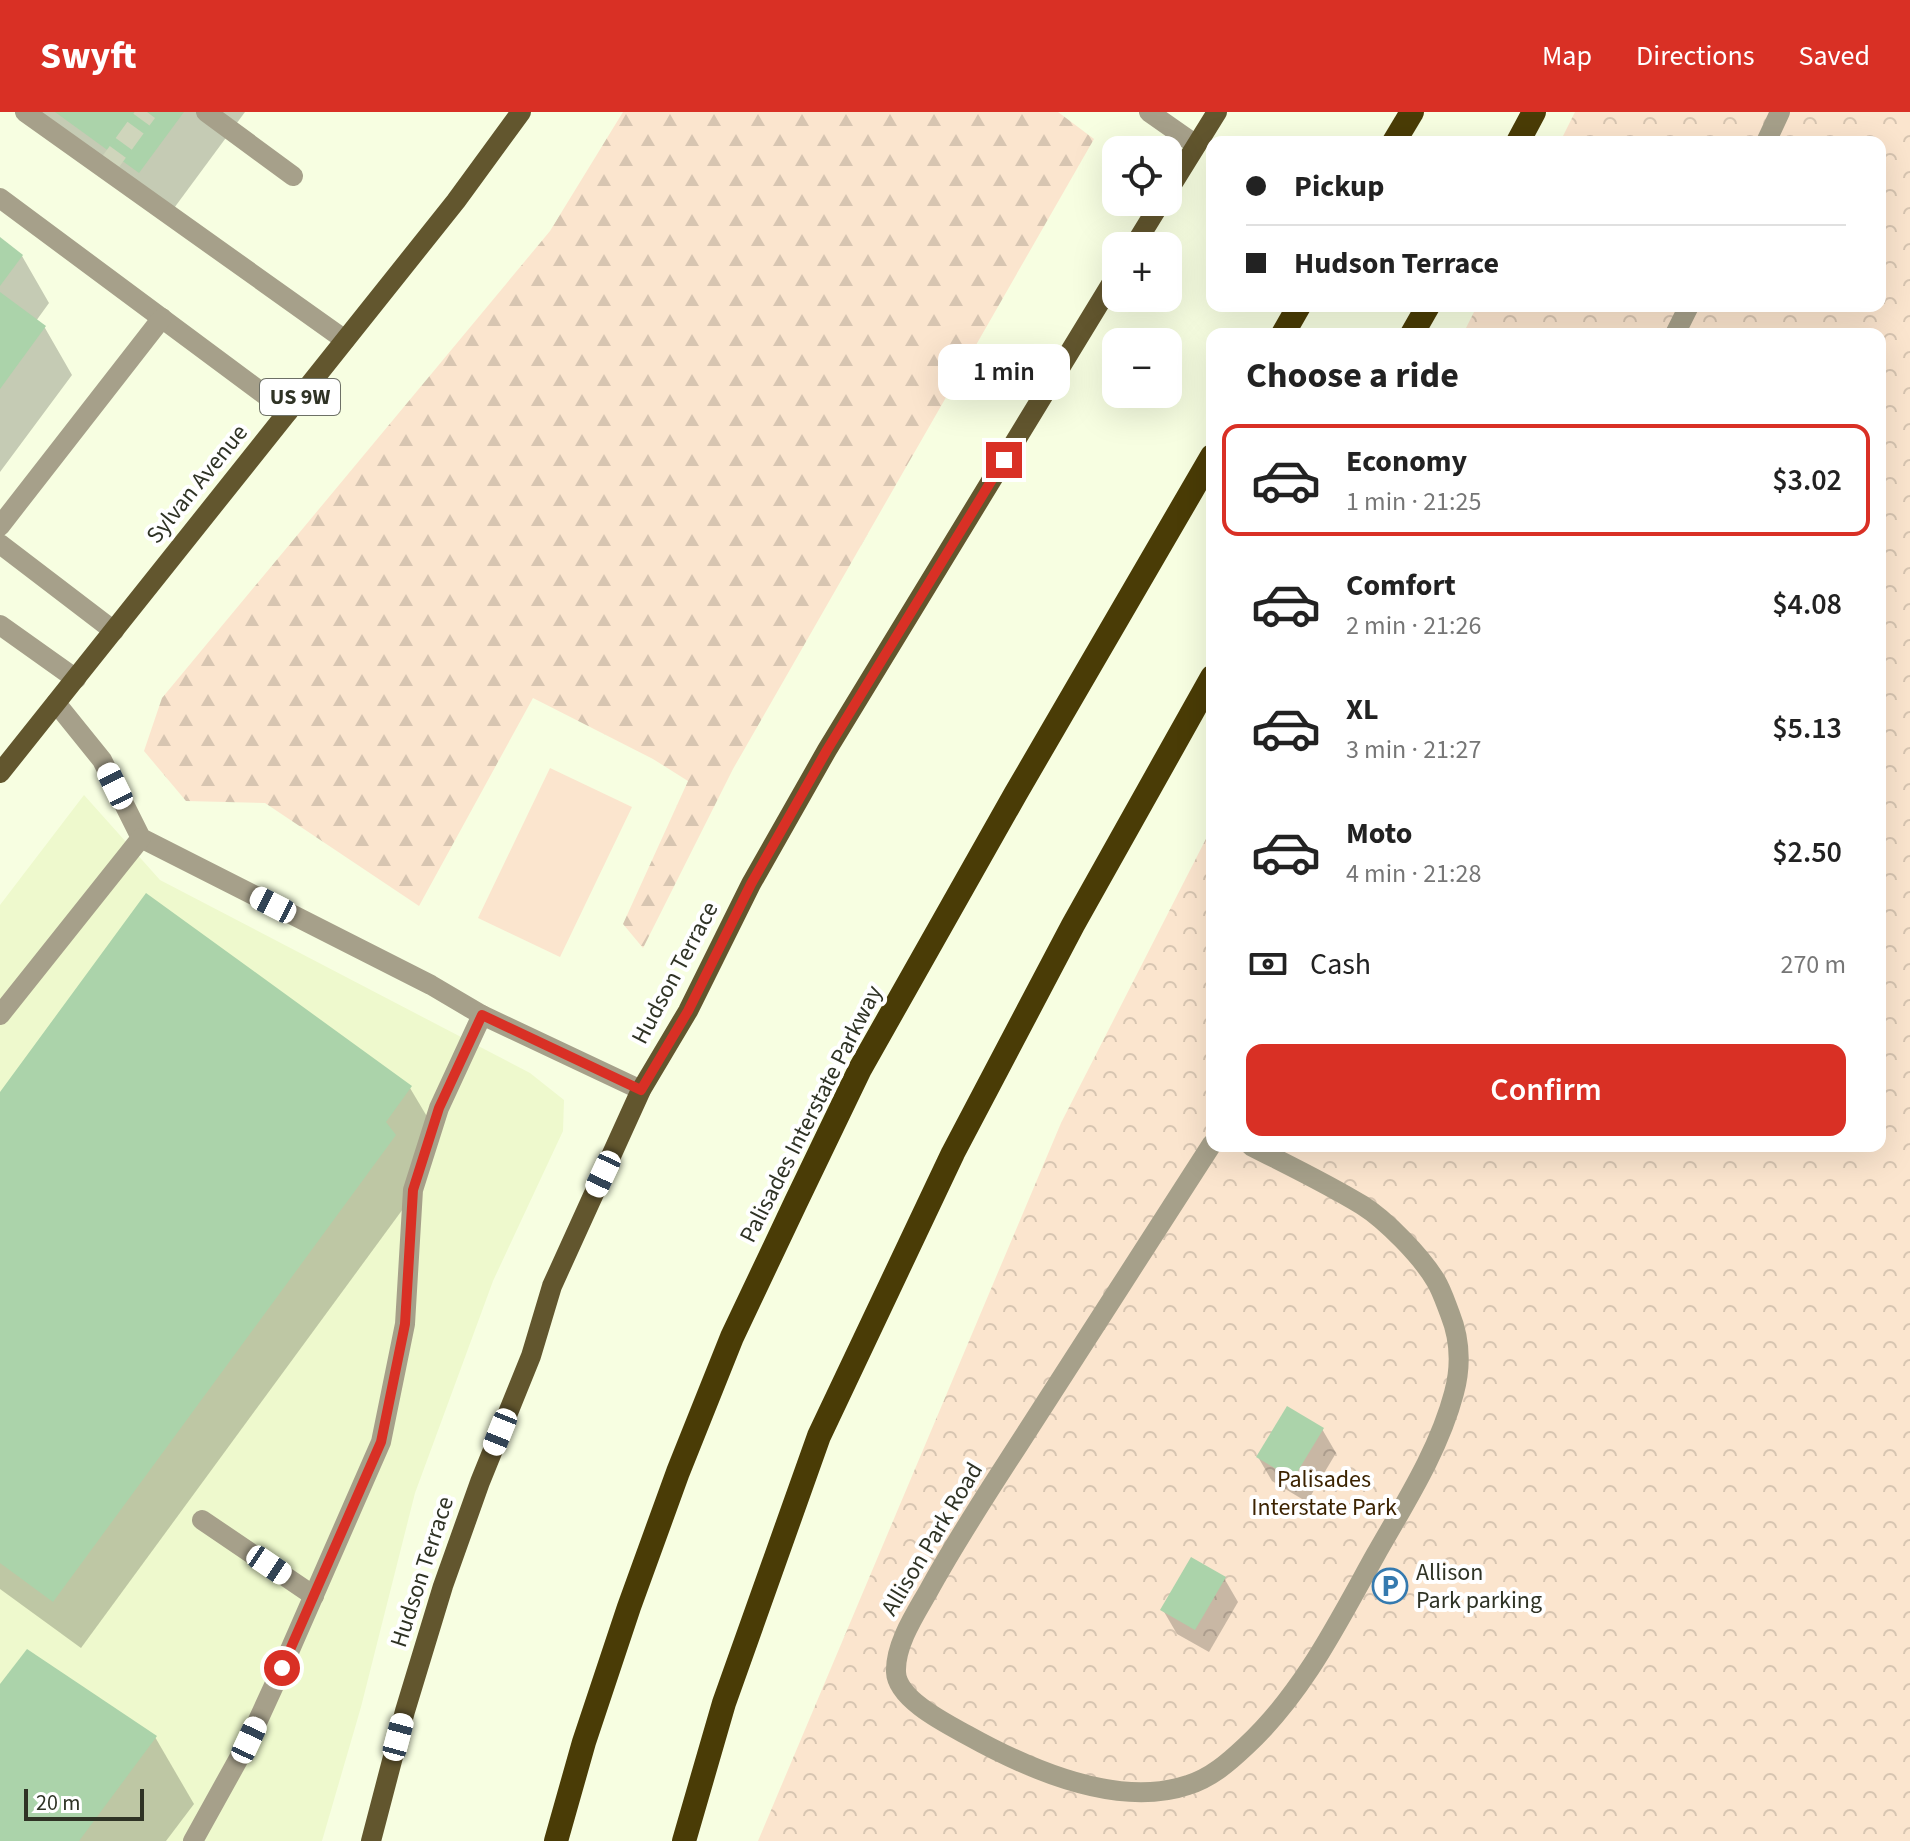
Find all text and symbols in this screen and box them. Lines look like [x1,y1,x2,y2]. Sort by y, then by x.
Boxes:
text: Swyft [40,29,137,83]
text: Map [1542,36,1592,76]
text: Directions [1636,36,1755,76]
text: Saved [1799,36,1870,76]
map controls [1102,136,1182,408]
button: locate [1102,136,1182,216]
text: Pickup [1294,165,1384,208]
button: + [1102,232,1182,312]
text: Hudson Terrace [1294,242,1499,285]
button: − [1102,328,1182,408]
callout: 1 min [938,344,1070,400]
text: Choose a ride [1246,350,1459,401]
text: 1 min [973,353,1035,390]
road number: US 9W [260,379,340,415]
street label: Sylvan Avenue [138,417,256,551]
text: Economy [1346,440,1467,483]
route end [986,442,1022,478]
icon: car [1250,444,1322,516]
text: $3.02 [1772,459,1842,502]
text: 1 min · 21:25 [1346,483,1481,520]
text: Comfort [1346,564,1456,607]
icon: car [1250,568,1322,640]
text: $4.08 [1772,583,1842,626]
text: 2 min · 21:26 [1346,607,1481,644]
text: XL [1346,688,1379,731]
icon: car [1250,692,1322,764]
text: $5.13 [1772,707,1842,750]
text: 3 min · 21:27 [1346,731,1481,768]
car [94,759,136,813]
text: Moto [1346,812,1412,855]
icon: car [1250,816,1322,888]
text: $2.50 [1772,831,1842,874]
text: 4 min · 21:28 [1346,855,1481,892]
car [246,883,300,927]
street label: Hudson Terrace [623,896,727,1050]
icon: cash [1246,942,1290,986]
text: Cash [1310,943,1371,986]
text: 270 m [1780,946,1846,983]
street label: Palisades Interstate Parkway [731,979,891,1249]
button: Confirm [1246,1044,1846,1136]
car [582,1147,624,1201]
car [480,1405,520,1459]
street label: Allison Park Road [872,1456,992,1622]
park label: Palisades Interstate Park [1251,1462,1397,1525]
street label: Hudson Terrace [381,1492,463,1652]
car [242,1542,296,1588]
place label: Allison Park parking [1416,1555,1542,1618]
parking icon: Allison Park parking [1371,1567,1409,1605]
route start [264,1650,300,1686]
car [380,1711,416,1763]
car [228,1713,270,1767]
scale bar [24,1785,144,1821]
text: 20 m [36,1787,81,1819]

